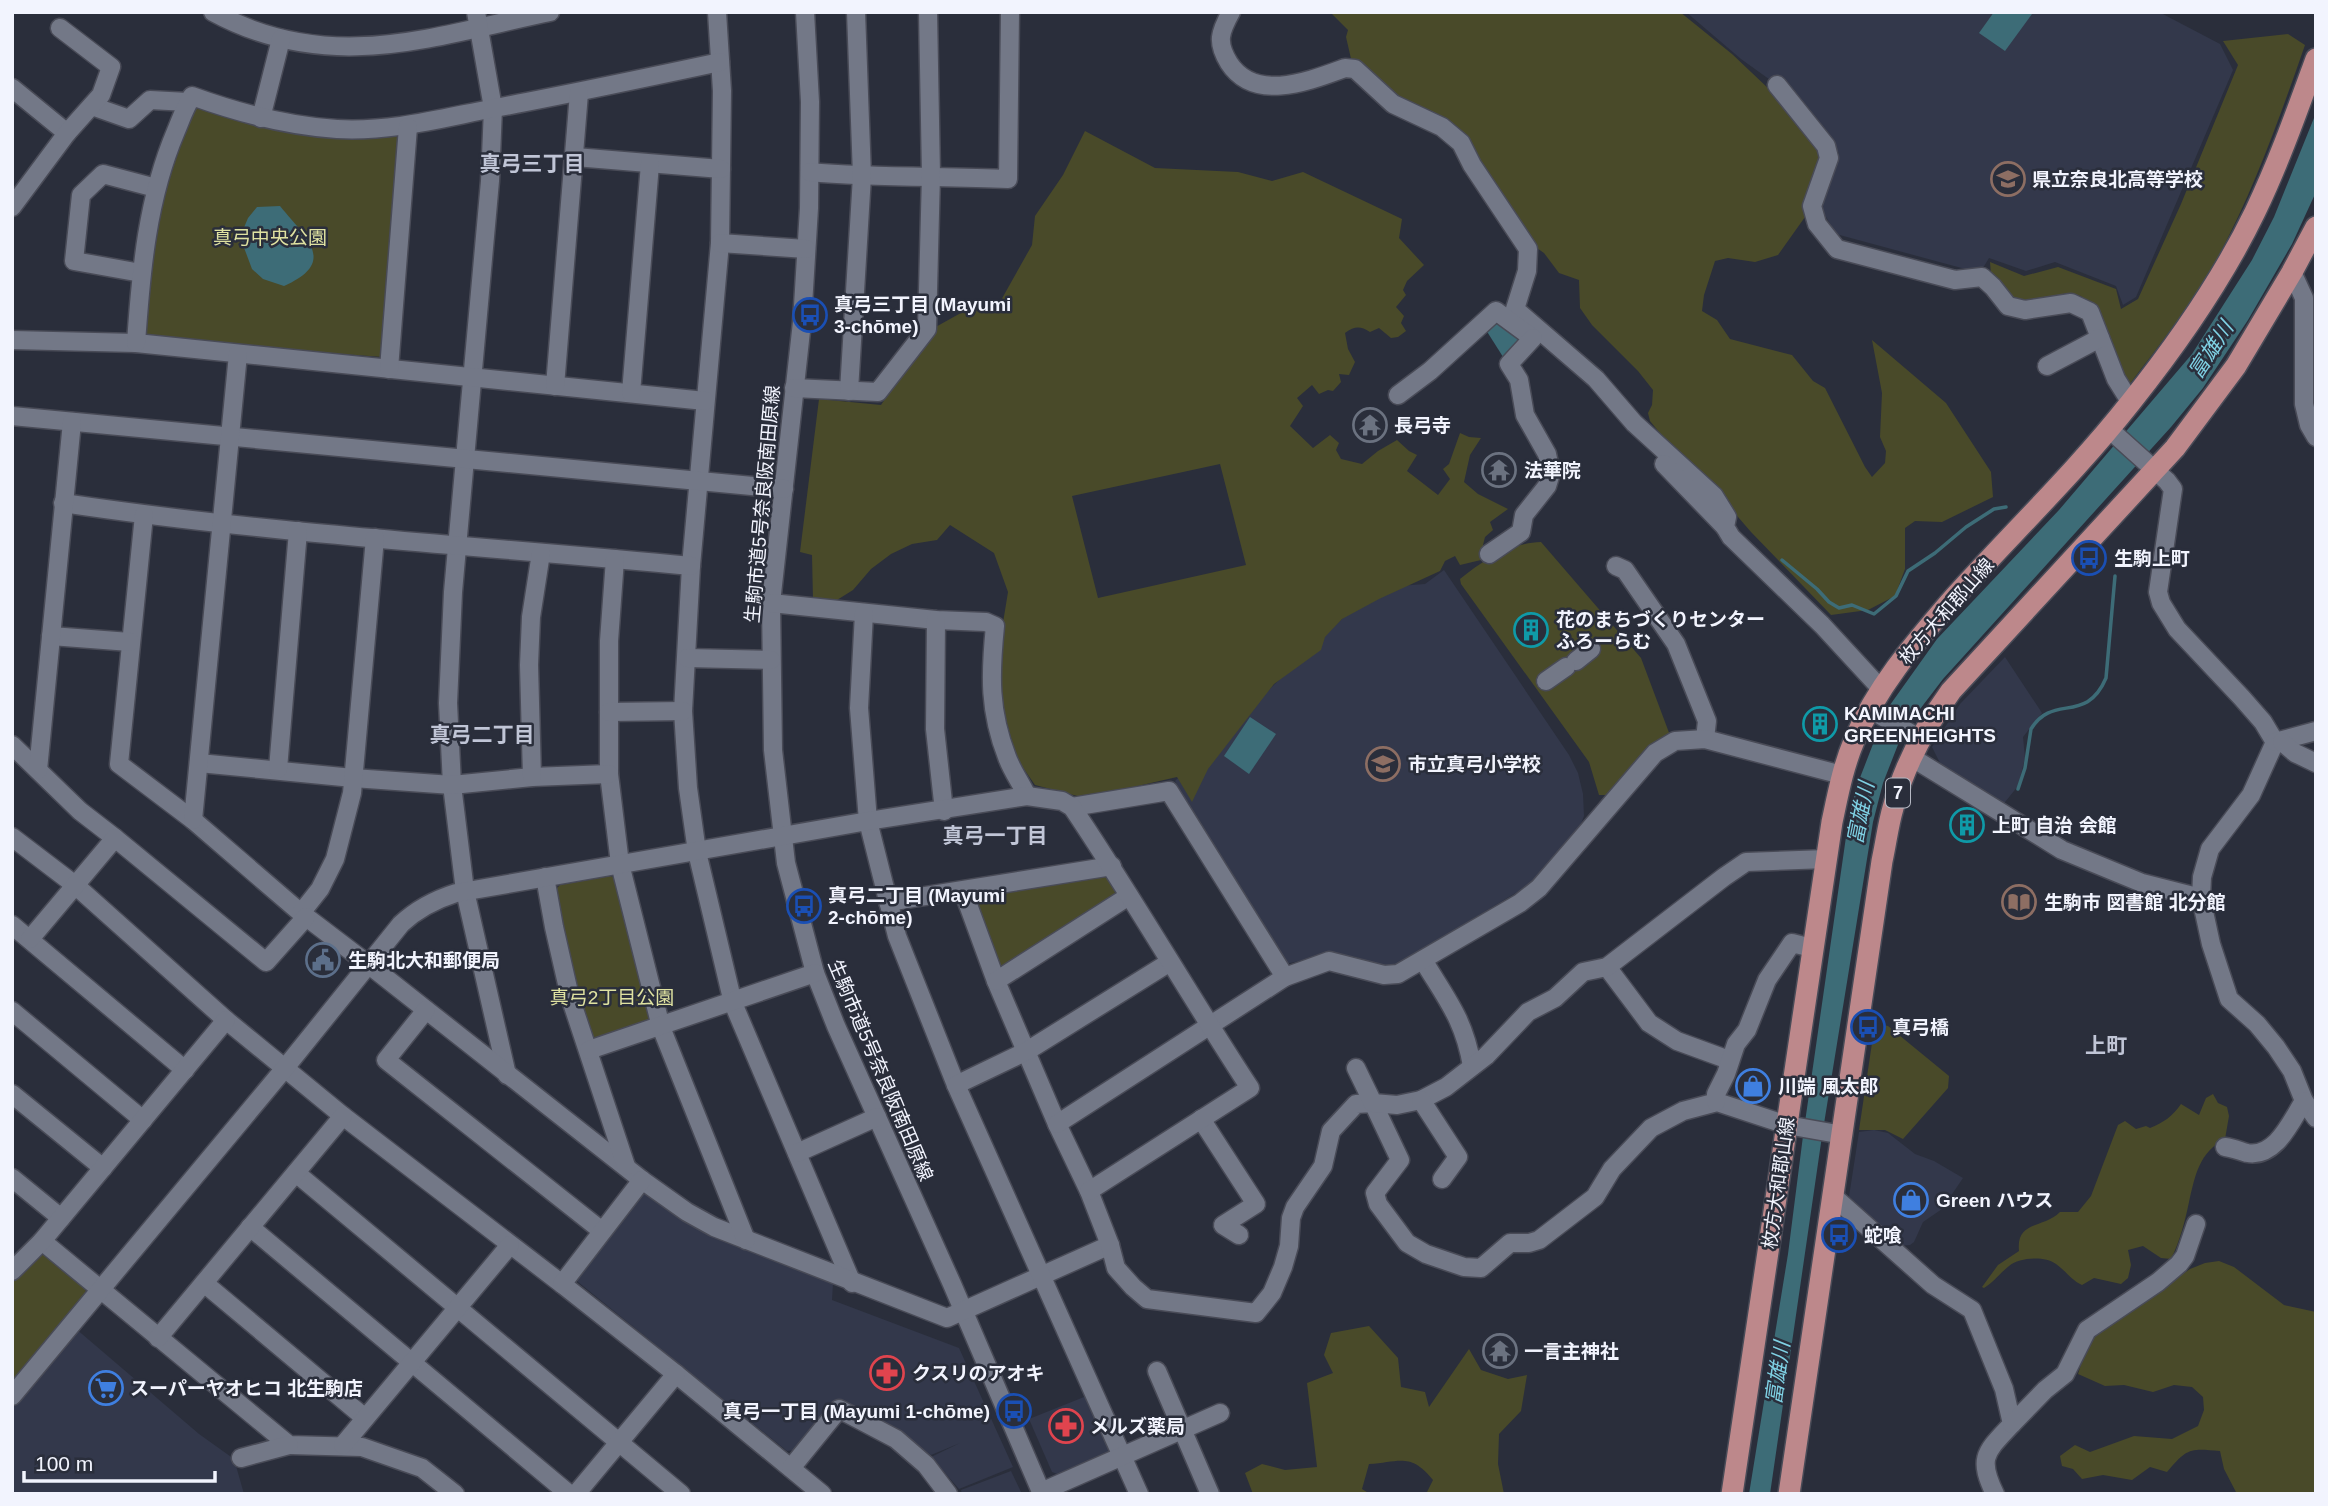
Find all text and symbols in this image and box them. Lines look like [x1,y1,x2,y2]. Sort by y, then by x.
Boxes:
district label: 真弓三丁目 [480,152,585,175]
school or university icon: 県立奈良北高等学校 [1989,160,2027,198]
place label: 県立奈良北高等学校 [2032,169,2203,190]
park label: 真弓中央公園 [213,227,327,248]
place label: 真弓三丁目 (Mayumi 3-chōme) [834,294,1011,337]
bus stop icon: 真弓三丁目 (Mayumi 3-chōme) [791,296,829,334]
water label: 富雄川 [2184,315,2238,382]
street label: 生駒市道5号奈良阪南田原線 [742,384,783,624]
temple icon: 長弓寺 [1351,406,1389,444]
place label: 長弓寺 [1394,415,1451,436]
temple icon: 法華院 [1480,451,1518,489]
place label: 法華院 [1524,460,1581,481]
bus stop icon: 生駒上町 [2070,539,2108,577]
place label: 生駒上町 [2114,548,2190,569]
street label: 枚方大和郡山線 [1895,554,1998,668]
place label: 花のまちづくりセンター ふろーらむ [1556,609,1765,652]
building icon: 花のまちづくりセンター ふろーらむ [1512,611,1550,649]
place label: KAMIMACHI GREENHEIGHTS [1844,703,1996,746]
building icon: KAMIMACHI GREENHEIGHTS [1801,705,1839,743]
district label: 真弓二丁目 [430,723,535,746]
school or university icon: 市立真弓小学校 [1364,745,1402,783]
place label: 市立真弓小学校 [1408,754,1541,775]
water label: 富雄川 [1843,778,1878,846]
road number: 7 [1886,778,1910,808]
building icon: 上町 自治 会館 [1948,806,1986,844]
place label: 上町 自治 会館 [1992,815,2117,836]
district label: 真弓一丁目 [943,824,1048,847]
library icon: 生駒市 図書館 北分館 [2000,883,2038,921]
place label: 真弓二丁目 (Mayumi 2-chōme) [828,885,1005,928]
bus stop icon: 真弓二丁目 (Mayumi 2-chōme) [785,887,823,925]
place label: 生駒市 図書館 北分館 [2044,892,2226,913]
public building icon: 生駒北大和郵便局 [304,941,342,979]
place label: 生駒北大和郵便局 [348,950,500,971]
street label: 生駒市道5号奈良阪南田原線 [824,956,937,1184]
park label: 真弓2丁目公園 [550,987,674,1008]
bus stop icon: 真弓橋 [1849,1008,1887,1046]
place label: 真弓橋 [1892,1017,1949,1038]
district label: 上町 [2085,1034,2127,1057]
shop icon: 川端 風太郎 [1734,1067,1772,1105]
place label: 川端 風太郎 [1778,1076,1878,1097]
street label: 枚方大和郡山線 [1759,1116,1798,1250]
shop icon: Green ハウス [1892,1181,1930,1219]
place label: Green ハウス [1936,1190,2053,1211]
bus stop icon: 蛇喰 [1820,1216,1858,1254]
place label: 蛇喰 [1864,1225,1902,1246]
temple icon: 一言主神社 [1481,1332,1519,1370]
water label: 富雄川 [1762,1338,1794,1406]
place label: 一言主神社 [1524,1341,1619,1362]
pharmacy icon: クスリのアオキ [868,1354,906,1392]
place label: クスリのアオキ [912,1363,1044,1384]
supermarket icon: スーパーヤオヒコ 北生駒店 [87,1369,125,1407]
place label: スーパーヤオヒコ 北生駒店 [130,1378,363,1399]
bus stop icon: 真弓一丁目 (Mayumi 1-chōme) [995,1392,1033,1430]
place label: 真弓一丁目 (Mayumi 1-chōme) [723,1401,990,1422]
pharmacy icon: メルズ薬局 [1047,1407,1085,1445]
place label: メルズ薬局 [1090,1416,1185,1437]
scale bar [24,1440,215,1484]
text: 100 m [35,1452,93,1475]

